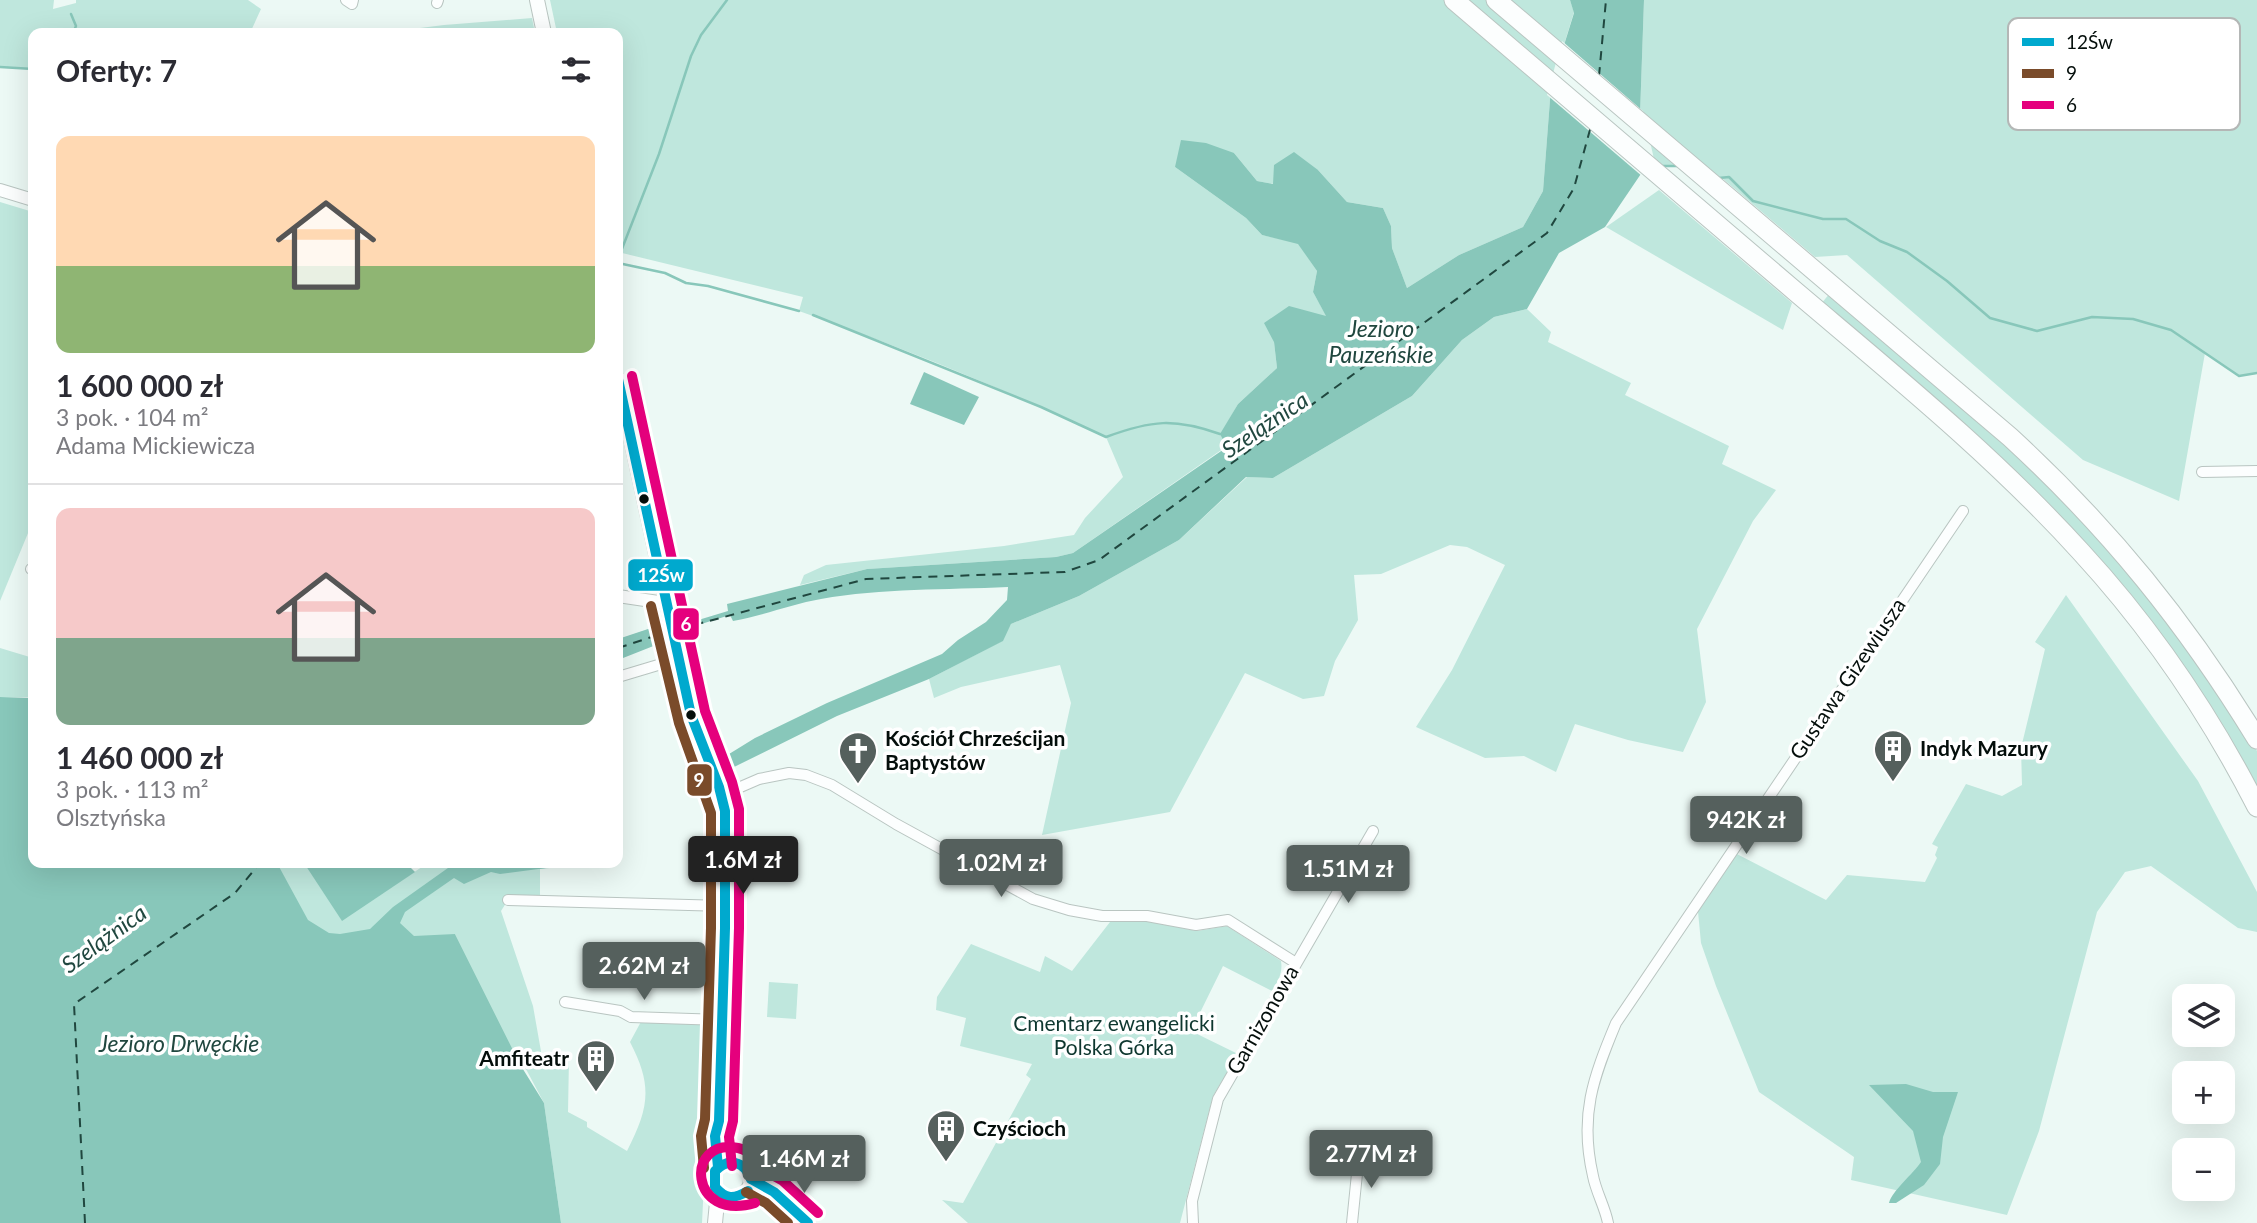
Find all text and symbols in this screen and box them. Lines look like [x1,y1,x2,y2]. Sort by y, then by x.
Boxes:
legend [2008,18,2240,130]
text: 12Św [2066,30,2113,53]
icon: filters [557,51,595,89]
text: Oferty: 7 [56,52,177,88]
text: 9 [2066,61,2077,84]
text: 6 [2066,93,2077,116]
icon: home [263,182,389,308]
water label: Jezioro Pauzeńskie [1328,314,1434,368]
text: 1 600 000 zł [56,367,223,403]
water label: Szelążnica [1216,385,1313,463]
text: 3 pok. · 104 m² [56,403,209,431]
text: Adama Mickiewicza [56,431,255,459]
unlabelled marker [637,492,651,506]
icon: home [263,554,389,680]
line badge: 12Św [627,558,694,592]
text: 12Św [637,563,685,586]
street label: Gustawa Gizewiusza [1784,593,1910,763]
line badge: 6 [672,607,700,641]
text: 6 [680,612,692,635]
unlabelled marker [684,708,698,722]
place label: Kościół Chrześcijan Baptystów [885,725,1065,774]
building icon: Indyk Mazury [1872,728,1914,783]
church icon: Kościół Chrześcijan Baptystów [837,730,879,785]
place label: Indyk Mazury [1920,735,2049,760]
text: 1 460 000 zł [56,739,223,775]
line badge: 9 [686,763,713,797]
text: 9 [693,768,705,791]
text: 3 pok. · 113 m² [56,775,209,803]
pin: 942K zł [1681,796,1811,856]
text: Olsztyńska [56,803,166,831]
text: 942K zł [1706,805,1786,833]
pin: 1.6M zł [678,836,808,896]
pin: 1.02M zł [929,839,1073,899]
text: 1.6M zł [704,845,782,873]
pin: 1.51M zł [1276,846,1420,905]
text: 1.02M zł [956,848,1046,876]
text: 1.51M zł [1303,854,1393,882]
water label: Szelążnica [55,898,151,978]
pin: 2.62M zł [572,942,716,1002]
text: 2.62M zł [599,951,689,979]
street label: Garnizonowa [1220,960,1303,1078]
map controls [2172,984,2235,1201]
button: layers [2172,984,2235,1047]
park label: Cmentarz ewangelicki Polska Górka [1013,1010,1215,1059]
water label: Jezioro Drwęckie [98,1029,259,1057]
building icon: Amfiteatr [575,1038,617,1093]
place label: Amfiteatr [478,1045,569,1070]
button: + [2172,1061,2235,1124]
building icon: Czyścioch [925,1108,967,1163]
place label: Czyścioch [973,1115,1066,1140]
pin: 2.77M zł [1299,1130,1443,1190]
pin: 1.46M zł [732,1136,876,1195]
button: − [2172,1138,2235,1201]
text: 2.77M zł [1326,1139,1416,1167]
text: 1.46M zł [759,1144,849,1172]

